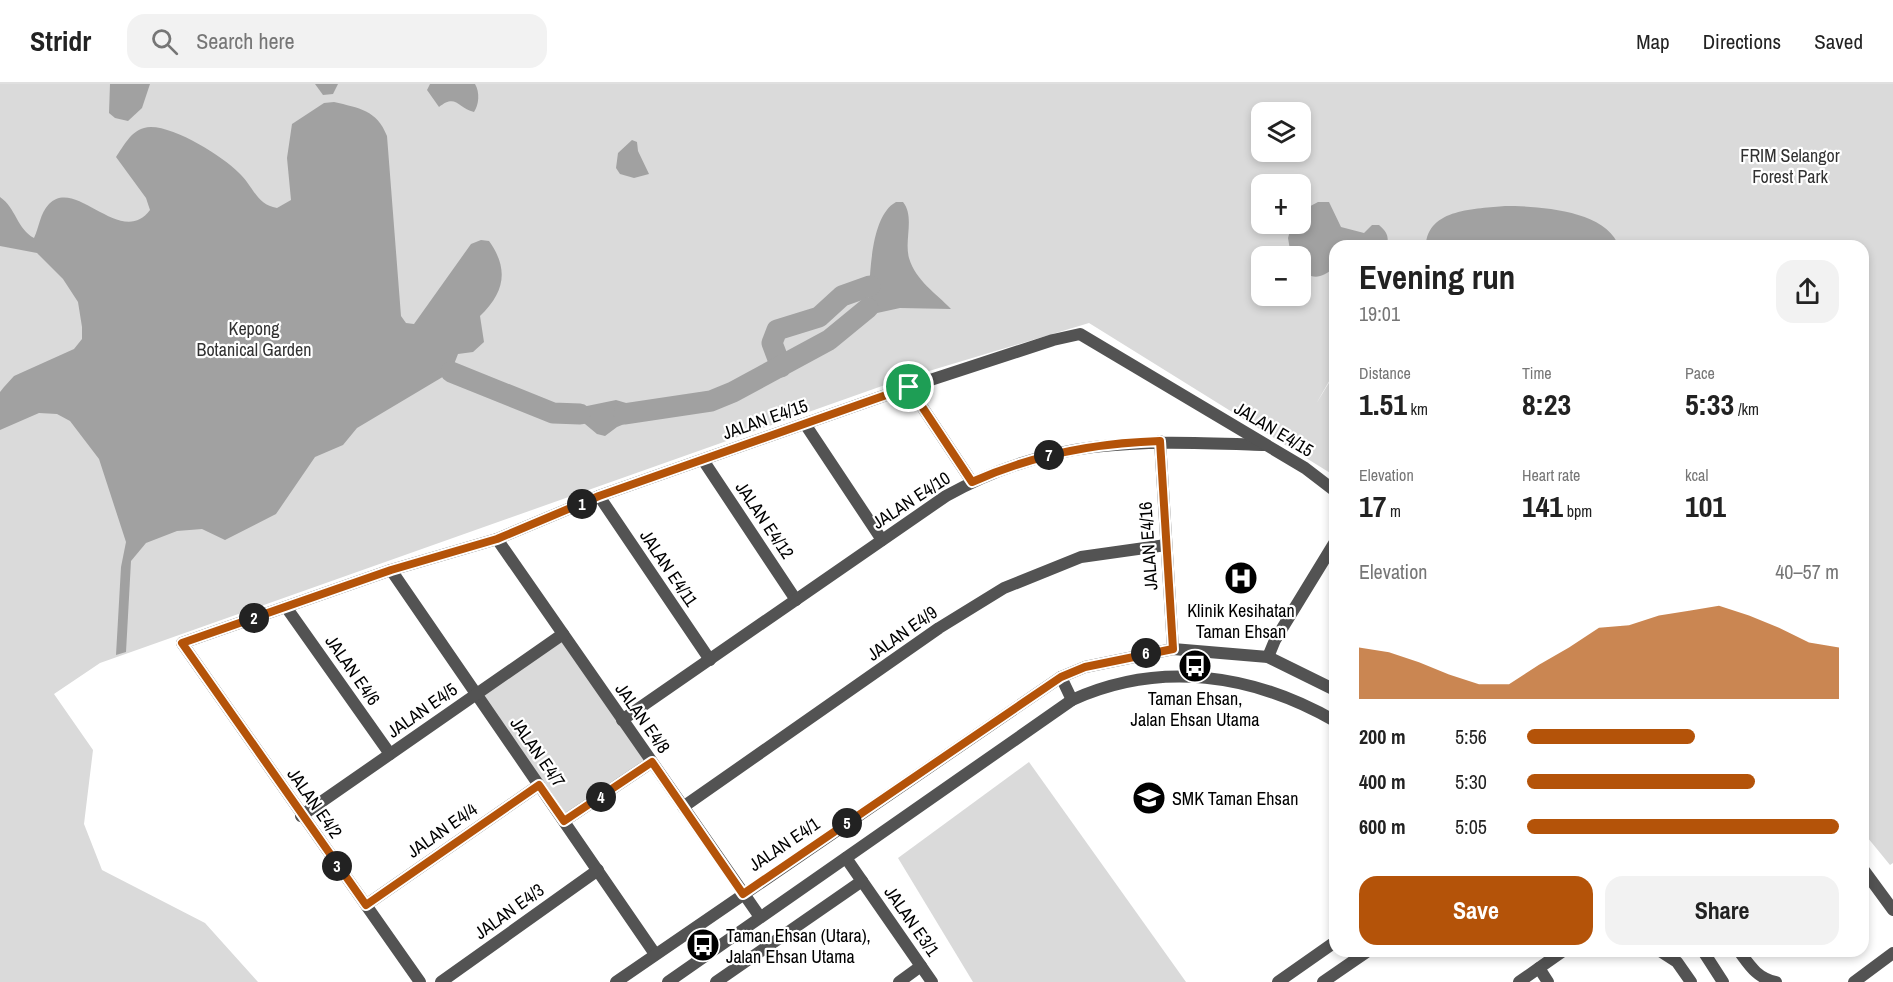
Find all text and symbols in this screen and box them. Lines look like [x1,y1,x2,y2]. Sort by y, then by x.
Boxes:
search box [127,14,547,68]
text: Stridr [30,22,91,60]
icon: search [148,25,181,58]
text: Search here [196,26,295,56]
text: Map [1636,27,1670,56]
text: Directions [1703,27,1781,56]
text: Saved [1814,27,1863,56]
map controls [1251,102,1311,306]
button: layers [1251,102,1311,162]
park label: FRIM Selangor Forest Park [1740,143,1840,189]
button: + [1251,174,1311,234]
button: − [1251,246,1311,306]
text: Evening run [1359,255,1515,299]
button: share [1776,260,1839,323]
text: 19:01 [1359,300,1400,327]
park label: Kepong Botanical Garden [197,316,311,362]
pin [883,361,934,412]
text: Distance [1359,362,1411,384]
text: Time [1522,362,1552,384]
text: Pace [1685,362,1715,384]
icon: arrive [892,370,925,403]
text: 1.51 [1359,384,1407,424]
text: 8:23 [1522,384,1571,424]
text: 5:33 [1685,384,1734,424]
street label: JALAN E4/15 [719,393,811,445]
street label: JALAN E4/15 [1230,395,1318,463]
text: km [1407,398,1428,420]
text: /km [1734,398,1759,420]
pin: 7 [1034,440,1064,470]
text: 7 [1045,444,1053,466]
text: Elevation [1359,464,1414,486]
text: Heart rate [1522,464,1580,486]
text: kcal [1685,464,1708,486]
street label: JALAN E4/10 [867,465,955,535]
street label: JALAN E4/12 [730,476,800,564]
text: 17 [1359,486,1386,526]
text: 141 [1522,486,1563,526]
text: 101 [1685,486,1726,526]
pin: 1 [567,489,597,519]
text: 1 [578,493,586,515]
text: m [1386,500,1401,522]
text: bpm [1563,500,1592,522]
street label: JALAN E4/16 [1132,501,1164,591]
street label: JALAN E4/11 [634,525,704,612]
text: Elevation [1359,558,1427,585]
text: 40–57 m [1775,558,1839,585]
hospital icon: Klinik Kesihatan Taman Ehsan [1223,560,1259,596]
place label: Klinik Kesihatan Taman Ehsan [1187,598,1295,644]
street label: JALAN E4/9 [862,600,942,666]
pin: 2 [239,603,269,633]
text: 2 [250,607,258,629]
street label: JALAN E4/6 [320,630,386,710]
pin: 6 [1131,638,1161,668]
text: 6 [1142,642,1150,664]
bus stop icon: Taman Ehsan, Jalan Ehsan Utama [1177,648,1213,684]
street label: JALAN E4/5 [382,677,462,743]
street label: JALAN E4/8 [610,678,676,758]
place label: Taman Ehsan, Jalan Ehsan Utama [1131,686,1259,732]
street label: JALAN E4/7 [505,712,571,792]
text: 200 m [1359,723,1406,750]
text: 5:56 [1455,723,1487,750]
street label: JALAN E4/2 [282,763,348,843]
text: 400 m [1359,768,1406,795]
text: 5:30 [1455,768,1487,795]
school or university icon: SMK Taman Ehsan [1131,780,1167,816]
pin: 4 [586,782,616,812]
text: 4 [597,786,605,808]
place label: SMK Taman Ehsan [1172,786,1298,811]
street label: JALAN E4/4 [402,797,482,863]
pin: 5 [832,808,862,838]
street label: JALAN E4/1 [744,811,825,877]
text: 5 [843,812,851,834]
text: 600 m [1359,813,1406,840]
text: 5:05 [1455,813,1487,840]
pin: 3 [322,851,352,881]
text: 3 [333,855,341,877]
button: Save [1359,876,1593,945]
button: Share [1605,876,1839,945]
street label: JALAN E4/3 [469,877,549,945]
street label: JALAN E3/1 [879,881,946,962]
place label: Taman Ehsan (Utara), Jalan Ehsan Utama [726,923,871,969]
bus stop icon: Taman Ehsan (Utara), Jalan Ehsan Utama [685,927,721,963]

